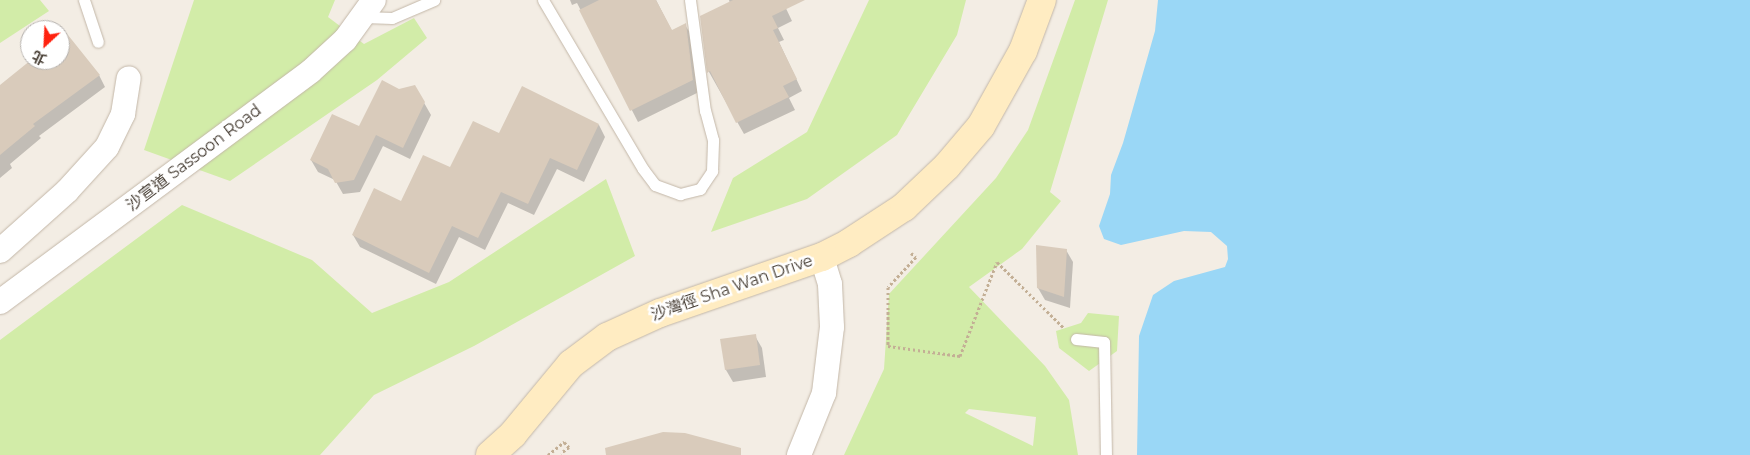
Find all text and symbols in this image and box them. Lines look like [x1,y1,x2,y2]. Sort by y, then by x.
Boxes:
north arrow [20,20,70,70]
text: 北 [29,47,49,69]
street label: 沙宣道 Sassoon Road [123,101,265,215]
street label: 沙灣徑 Sha Wan Drive [649,251,815,325]

